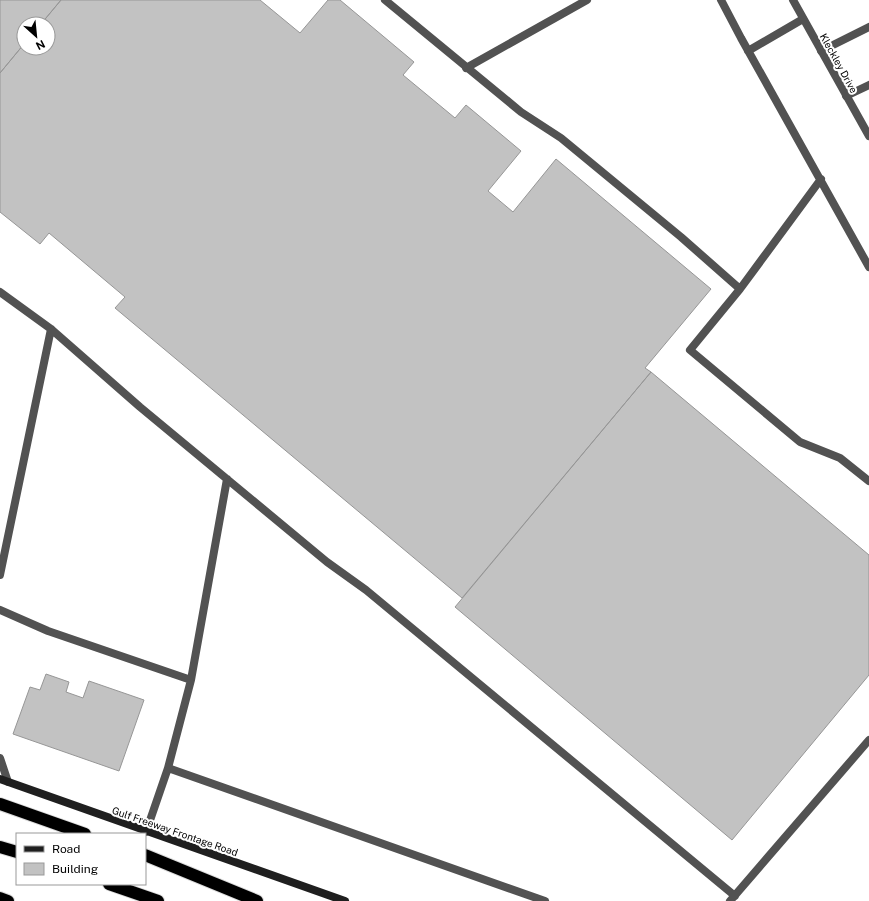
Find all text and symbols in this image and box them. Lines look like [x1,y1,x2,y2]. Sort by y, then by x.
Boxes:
north arrow [16,16,56,56]
street label: Kleckley Drive [818,31,860,95]
text: N [34,38,47,52]
street label: Gulf Freeway Frontage Road [110,804,240,858]
legend [16,833,146,885]
text: Road [52,842,80,856]
text: Building [52,862,98,876]

